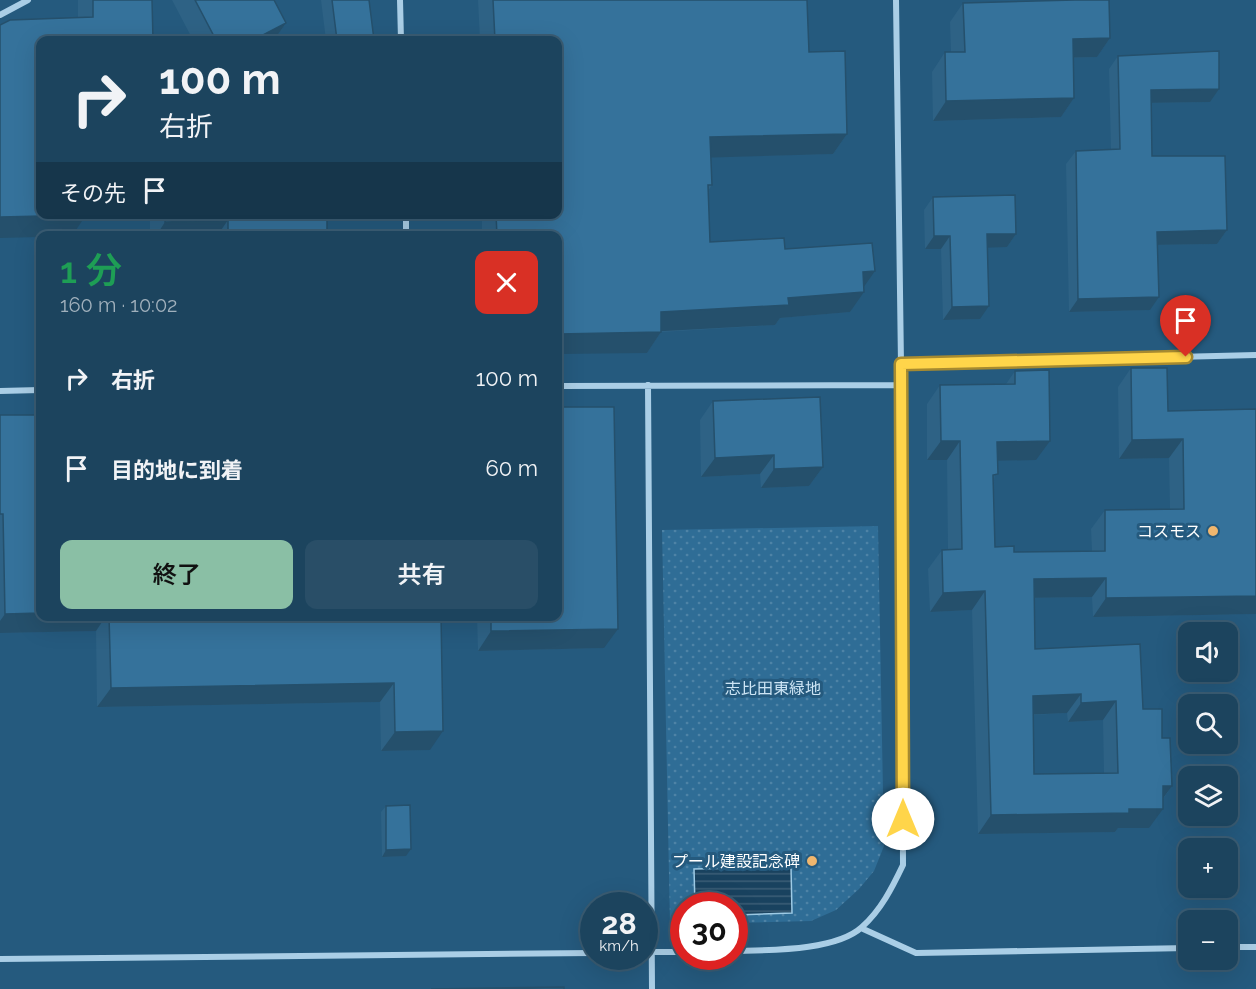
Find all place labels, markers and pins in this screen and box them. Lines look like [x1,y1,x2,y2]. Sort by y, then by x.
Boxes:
pin [1160,295,1211,357]
place label: コスモス [1137,522,1201,541]
marker: コスモス [1206,524,1220,538]
place label: プール建設記念碑 [672,852,800,871]
marker: プール建設記念碑 [805,854,819,868]

